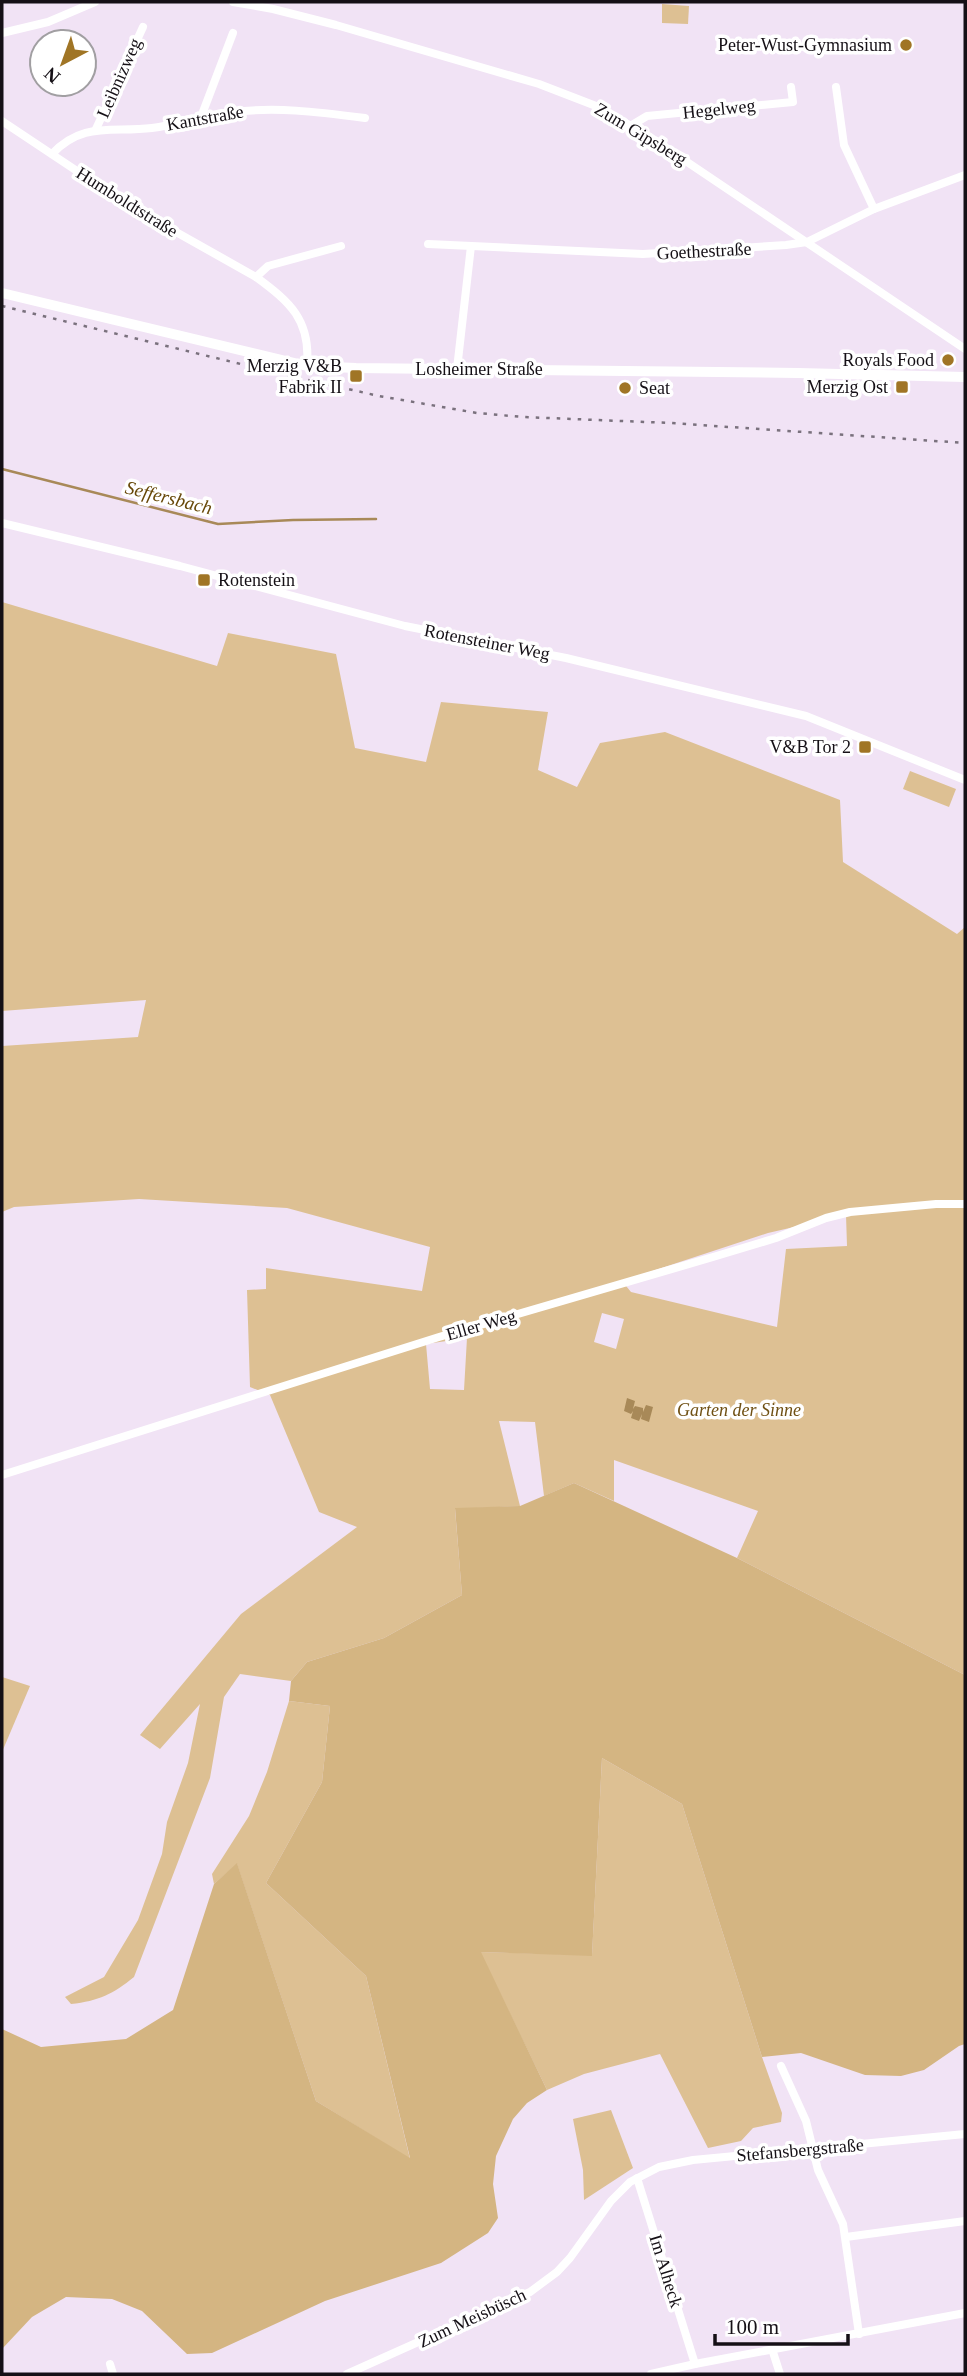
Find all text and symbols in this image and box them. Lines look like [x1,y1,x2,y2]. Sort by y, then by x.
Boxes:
north arrow [28,28,98,98]
street label: Leibnizweg [93,35,145,121]
place label: Peter-Wust-Gymnasium [718,35,892,55]
marker: Peter-Wust-Gymnasium [898,37,914,53]
text: N [40,63,64,88]
street label: Hegelweg [682,95,756,123]
street label: Zum Gipsberg [591,99,691,169]
street label: Kantstraße [165,101,245,135]
street label: Humboldtstraße [73,163,181,241]
street label: Goethestraße [656,239,752,263]
place label: Royals Food [842,350,934,370]
marker: Royals Food [940,352,956,368]
place label: Merzig V&B Fabrik II [247,356,342,397]
street label: Losheimer Straße [415,359,543,379]
marker: Merzig V&B Fabrik II [348,368,364,384]
place label: Merzig Ost [807,377,888,397]
place label: Seat [639,378,670,398]
marker: Merzig Ost [894,379,910,395]
marker: Seat [617,380,633,396]
water label: Seffersbach [123,477,214,518]
place label: Rotenstein [218,570,295,590]
marker: Rotenstein [196,572,212,588]
street label: Rotensteiner Weg [422,620,552,664]
place label: V&B Tor 2 [770,737,851,757]
marker: V&B Tor 2 [857,739,873,755]
street label: Eller Weg [444,1306,518,1344]
park label: Garten der Sinne [677,1400,801,1420]
street label: Stefansbergstraße [736,2134,864,2166]
street label: Im Alheck [645,2232,687,2310]
street label: Zum Meisbüsch [415,2284,529,2352]
scale bar [715,2302,848,2346]
text: 100 m [726,2315,779,2339]

